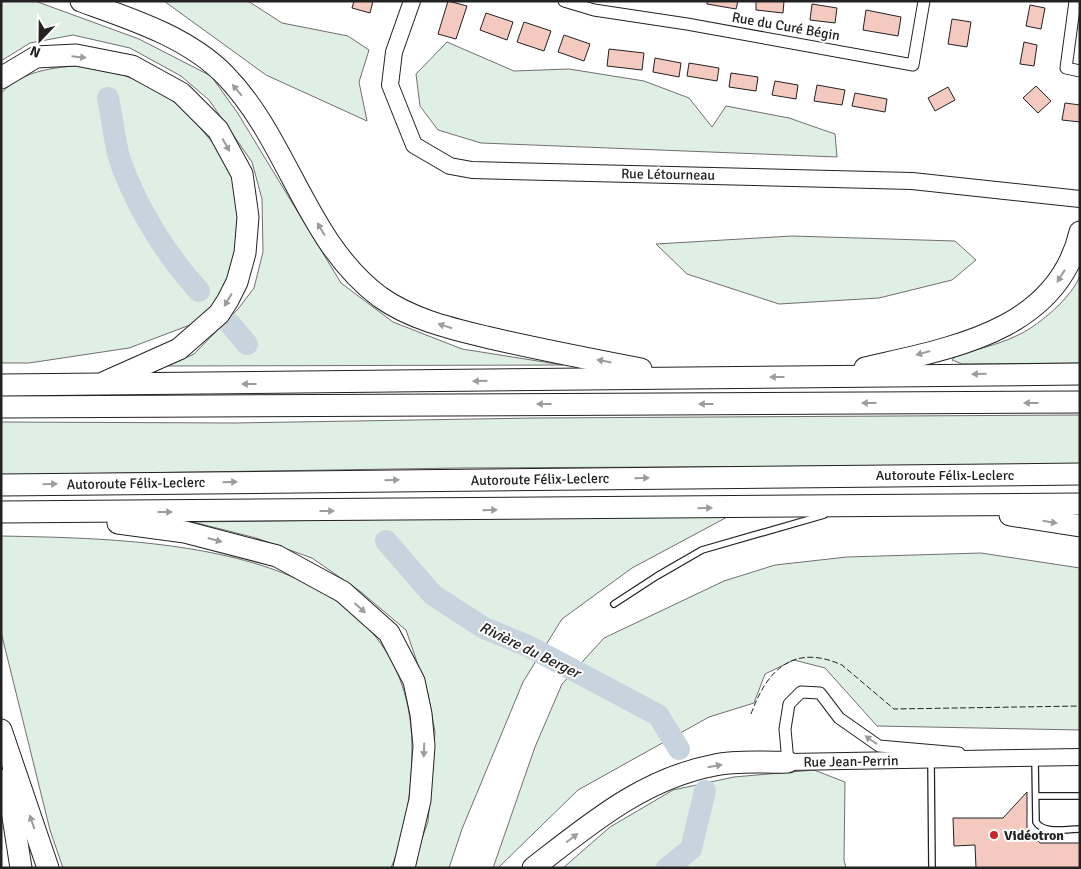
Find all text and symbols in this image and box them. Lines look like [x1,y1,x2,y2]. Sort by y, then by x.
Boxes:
street label: Rue du Curé Bégin [731,9,841,44]
north arrow [15,15,65,65]
text: N [28,42,43,61]
one-way arrow [71,53,87,61]
one-way arrow [232,84,243,97]
one-way arrow [222,139,231,152]
street label: Rue Létourneau [621,165,715,184]
one-way arrow [316,223,325,236]
one-way arrow [1056,270,1065,283]
one-way arrow [223,293,232,306]
one-way arrow [437,322,452,330]
one-way arrow [915,350,930,358]
one-way arrow [595,357,611,365]
one-way arrow [970,371,986,379]
one-way arrow [769,373,785,381]
one-way arrow [471,377,487,385]
one-way arrow [241,380,257,388]
one-way arrow [860,399,876,407]
one-way arrow [1023,399,1039,407]
one-way arrow [535,400,551,408]
one-way arrow [698,400,714,408]
street label: Autoroute Félix-Leclerc [876,467,1015,484]
street label: Autoroute Félix-Leclerc [471,470,610,489]
street label: Autoroute Félix-Leclerc [67,474,206,493]
one-way arrow [635,474,651,482]
one-way arrow [385,476,401,484]
one-way arrow [222,478,238,486]
one-way arrow [42,480,58,488]
one-way arrow [697,504,713,512]
one-way arrow [482,506,498,514]
one-way arrow [320,507,336,515]
one-way arrow [157,508,173,516]
one-way arrow [1042,518,1058,526]
one-way arrow [208,536,223,544]
one-way arrow [354,602,367,613]
water label: Rivière du Berger [477,618,585,683]
one-way arrow [864,735,878,745]
one-way arrow [419,743,427,759]
street label: Rue Jean-Perrin [803,752,899,771]
one-way arrow [707,761,723,769]
one-way arrow [28,814,35,829]
place label: Vidéotron [1004,827,1064,844]
marker: Vidéotron [988,829,1000,841]
one-way arrow [565,833,579,843]

